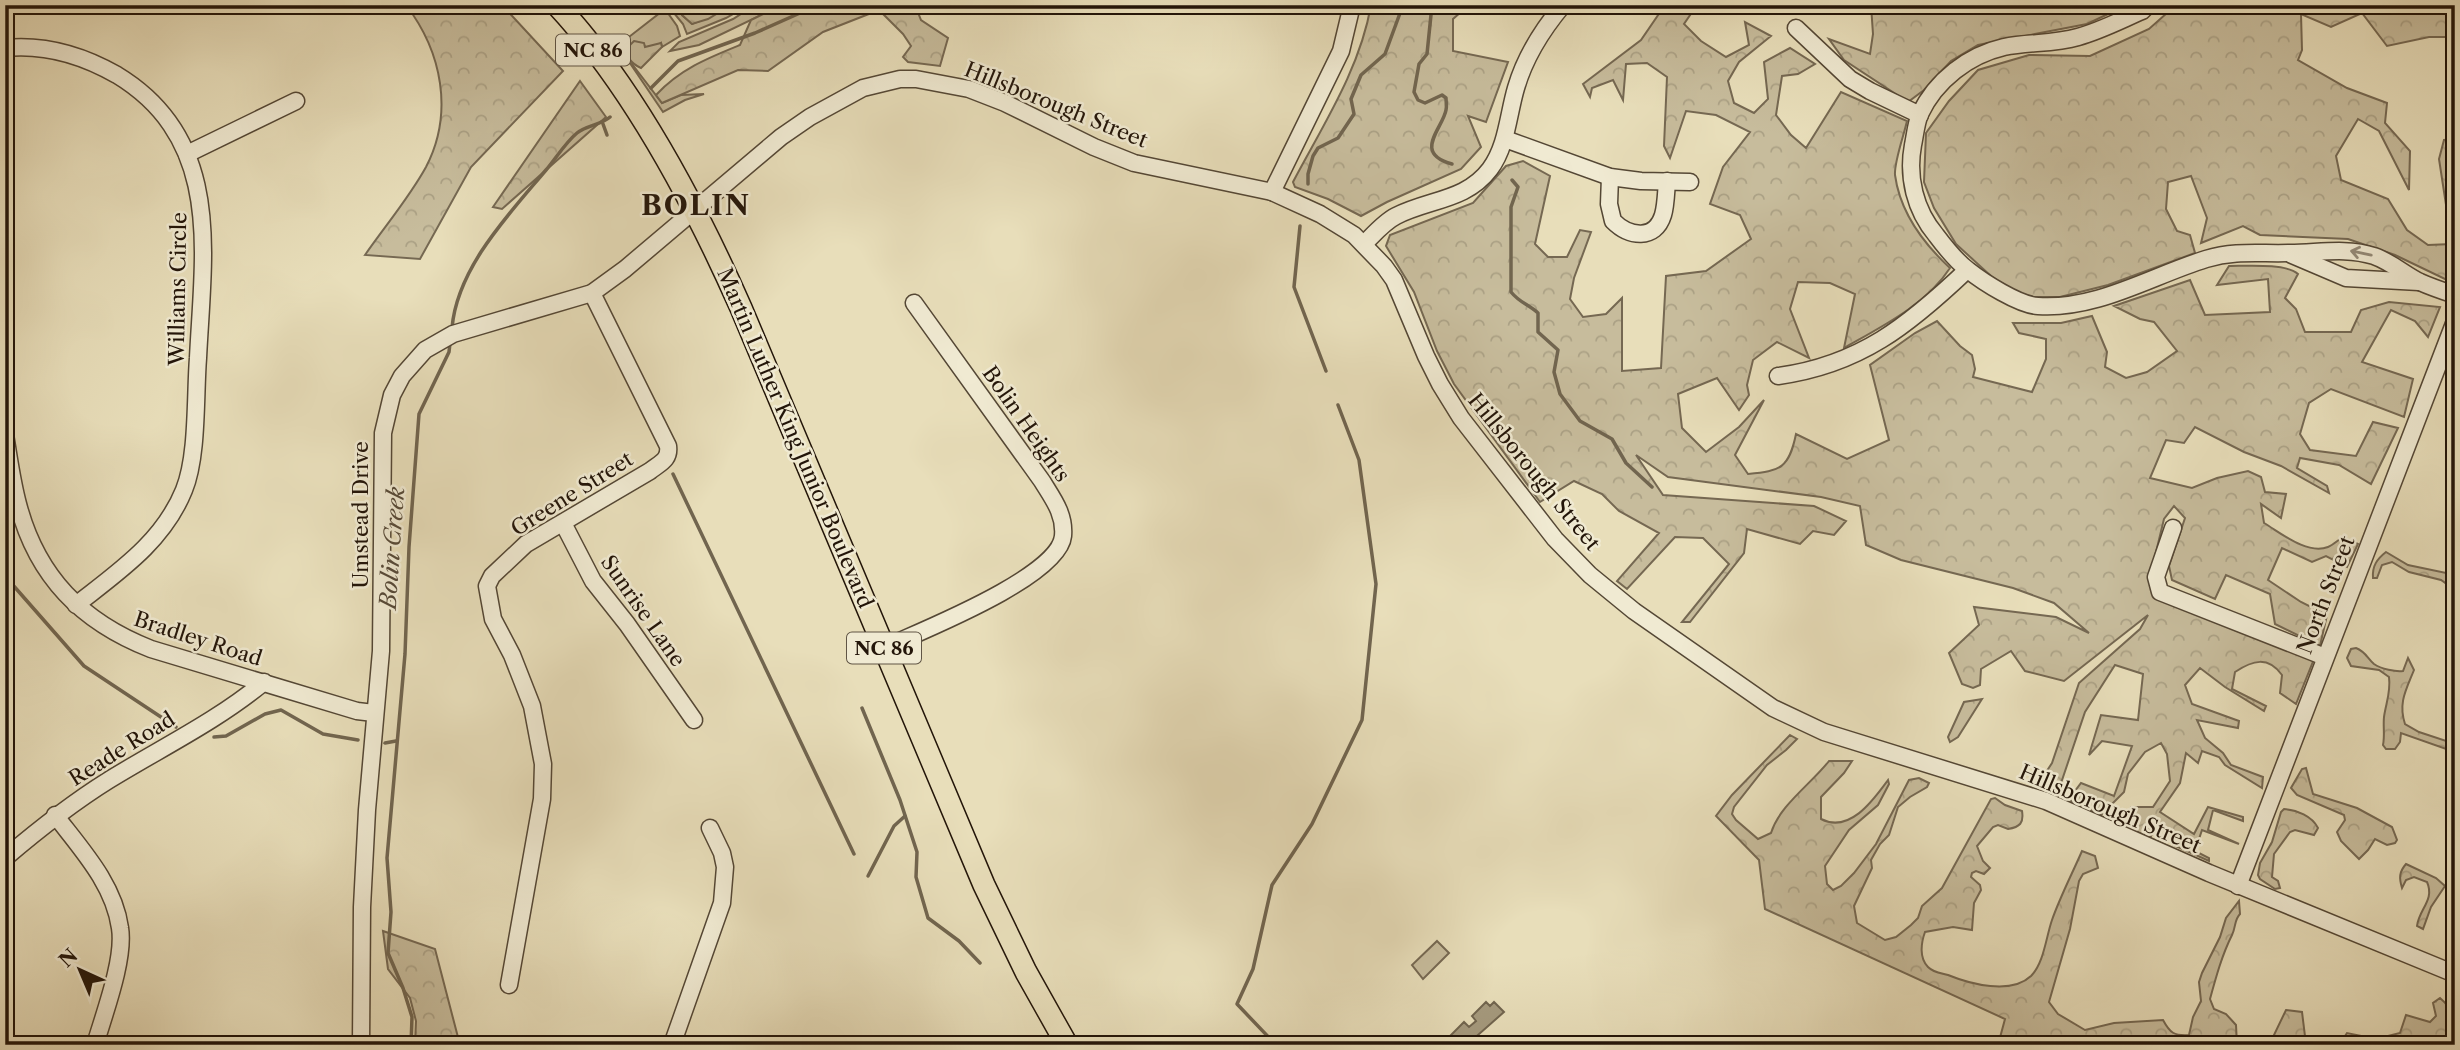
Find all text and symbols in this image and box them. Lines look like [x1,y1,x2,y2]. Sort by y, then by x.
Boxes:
road number: NC 86 [556,34,630,66]
street label: Hillsborough Street [961,56,1152,153]
district label: BOLIN [641,188,751,222]
street label: Williams Circle [164,212,191,367]
one-way arrow [2350,246,2373,260]
street label: Martin Luther King Junior Boulevard [712,264,879,612]
street label: Bolin Heights [977,361,1075,486]
street label: Hillsborough Street [1463,388,1606,556]
street label: Umstead Drive [348,441,373,589]
street label: Greene Street [506,446,638,541]
water label: Bolin Creek [374,486,410,612]
street label: North Street [2292,532,2360,657]
street label: Sunrise Lane [596,550,691,671]
street label: Bradley Road [131,606,266,671]
road number: NC 86 [847,632,921,664]
street label: Reade Road [64,706,179,791]
street label: Hillsborough Street [2015,759,2205,858]
north arrow [46,934,116,1004]
text: N [55,944,82,972]

